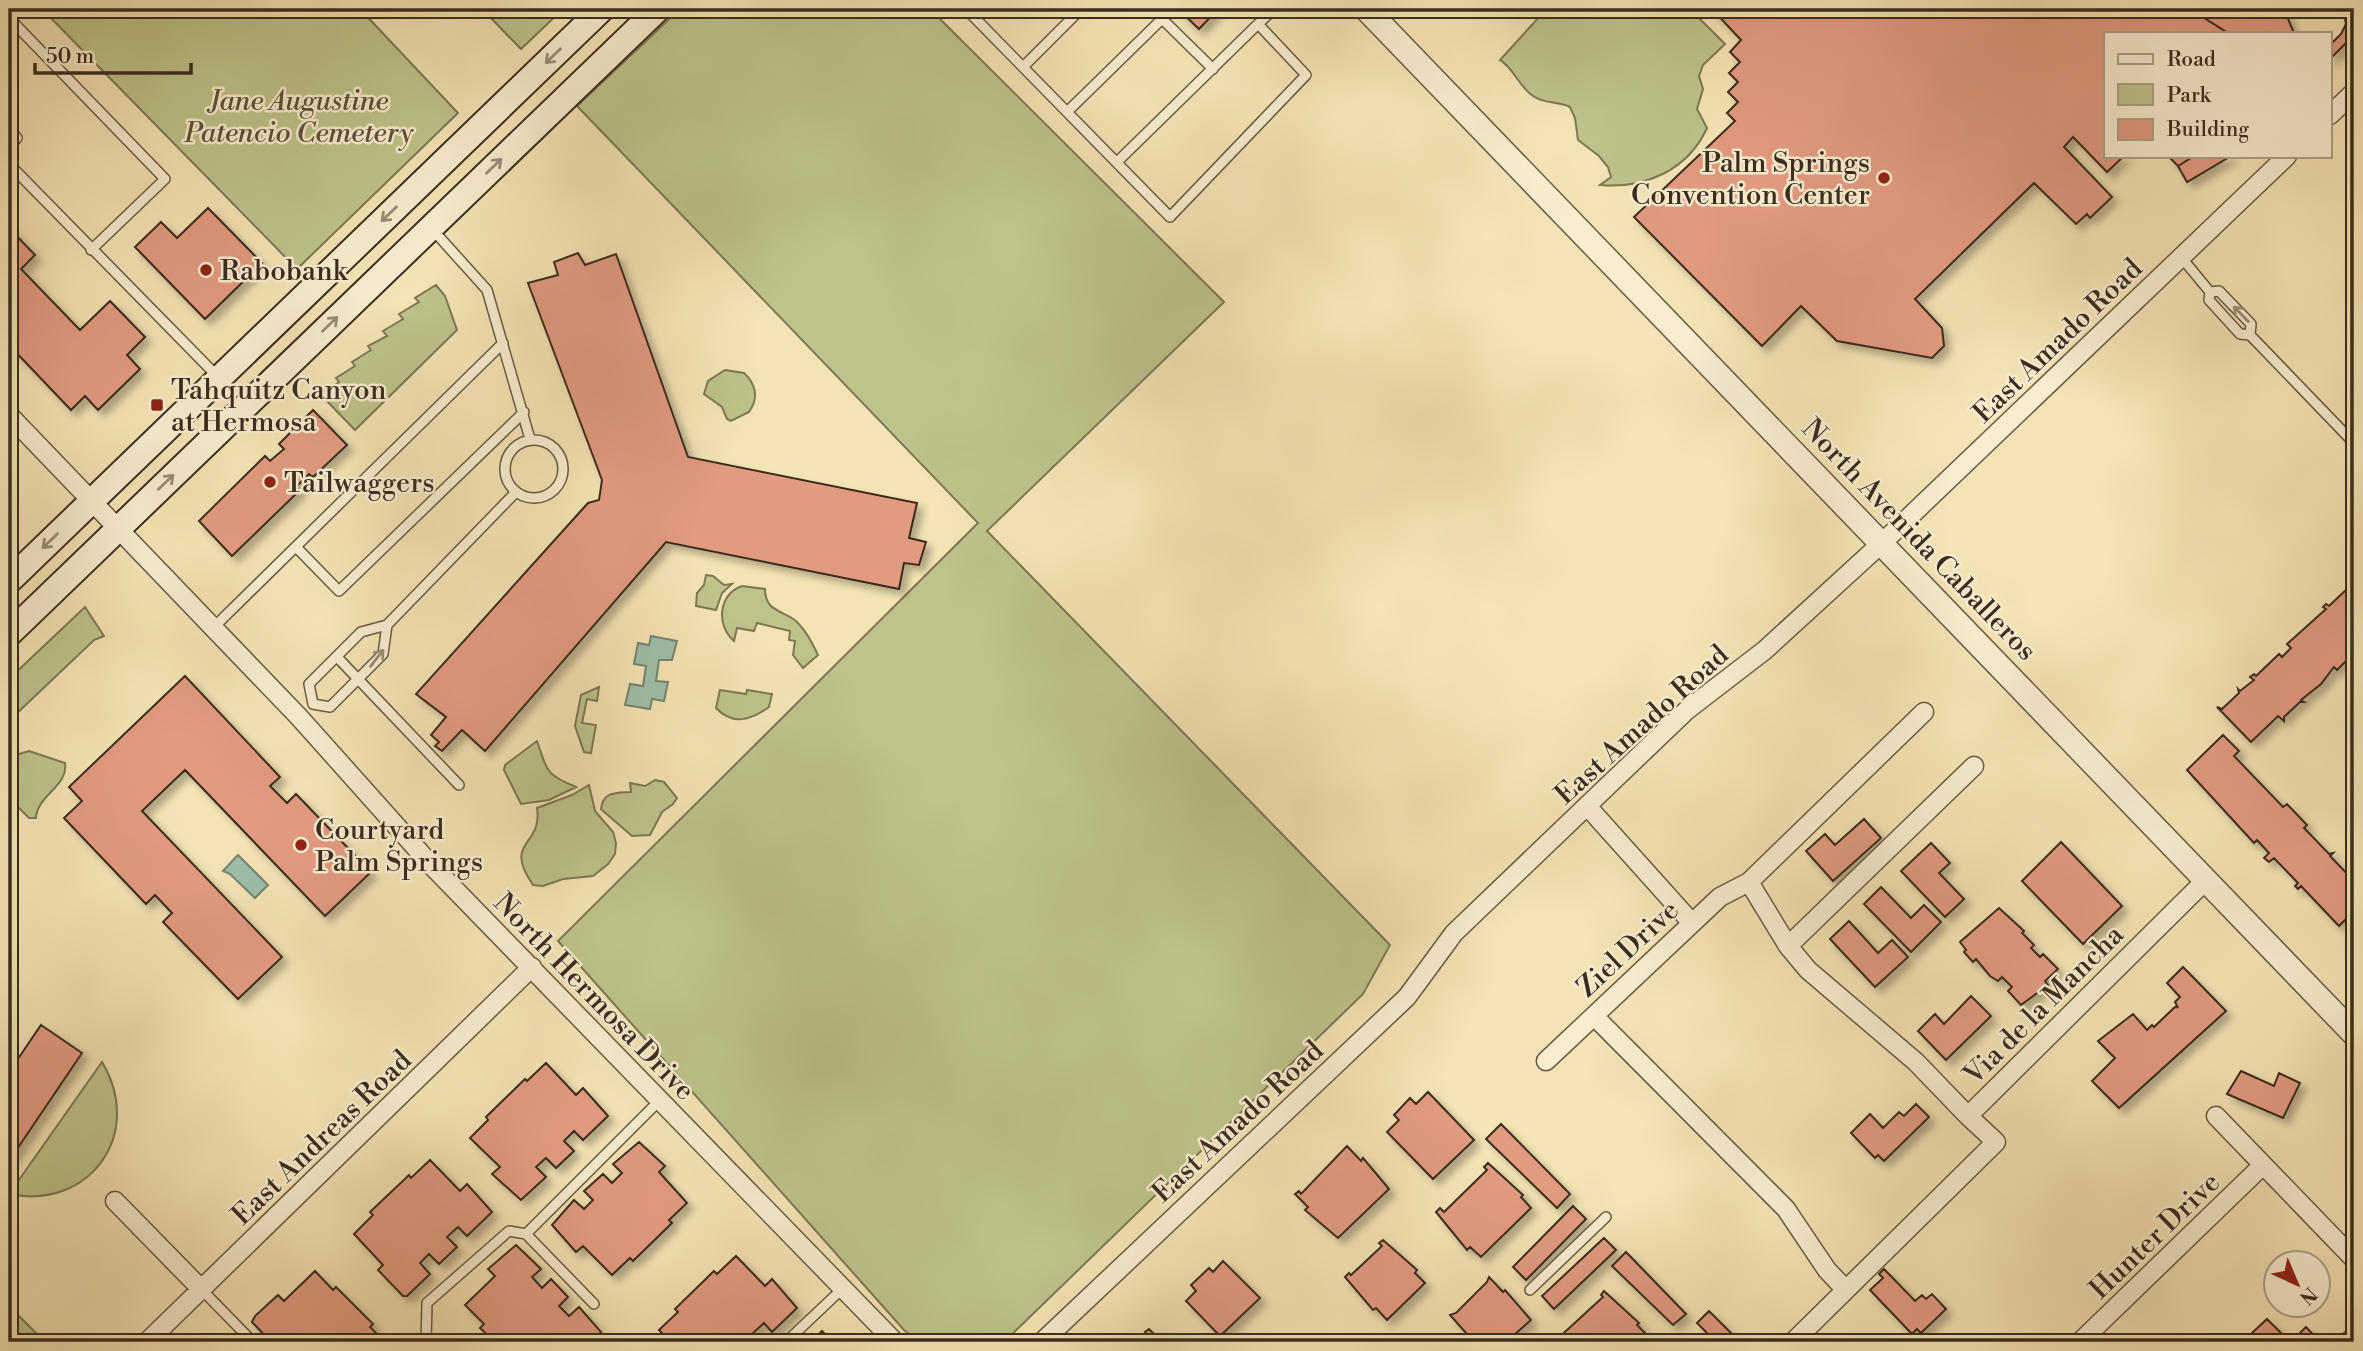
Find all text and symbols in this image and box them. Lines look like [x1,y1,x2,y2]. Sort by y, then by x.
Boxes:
scale bar [35,32,191,76]
legend [2104,32,2332,158]
text: 50 m [46,44,94,70]
text: Road [2167,47,2216,73]
one-way arrow [544,48,561,65]
text: Park [2167,83,2212,109]
park label: Jane Augustine Patencio Cemetery [184,84,415,151]
text: Building [2166,117,2249,143]
place label: Palm Springs Convention Center [1631,146,1870,213]
one-way arrow [486,158,503,175]
marker: Palm Springs Convention Center [1876,170,1892,186]
one-way arrow [381,206,398,223]
street label: East Amado Road [1966,251,2150,431]
place label: Rabobank [220,254,349,289]
marker: Rabobank [198,262,214,278]
one-way arrow [2232,305,2249,322]
one-way arrow [322,315,339,332]
place label: Tahquitz Canyon at Hermosa [171,373,387,440]
marker: Tahquitz Canyon at Hermosa [149,397,165,413]
street label: North Avenida Caballeros [1794,412,2044,668]
place label: Tailwaggers [284,466,435,501]
one-way arrow [158,473,175,490]
marker: Tailwaggers [262,474,278,490]
one-way arrow [42,533,59,550]
street label: East Amado Road [1548,638,1736,812]
one-way arrow [369,649,384,668]
place label: Courtyard Palm Springs [315,813,483,880]
marker: Courtyard Palm Springs [293,837,309,853]
street label: North Hermosa Drive [486,886,702,1108]
street label: Ziel Drive [1570,893,1686,1005]
street label: Via de la Mancha [1956,917,2132,1093]
street label: East Amado Road [1145,1034,1331,1211]
street label: East Andreas Road [225,1043,419,1233]
street label: Hunter Drive [2082,1165,2228,1307]
north arrow [2262,1250,2332,1320]
text: N [2294,1282,2322,1309]

